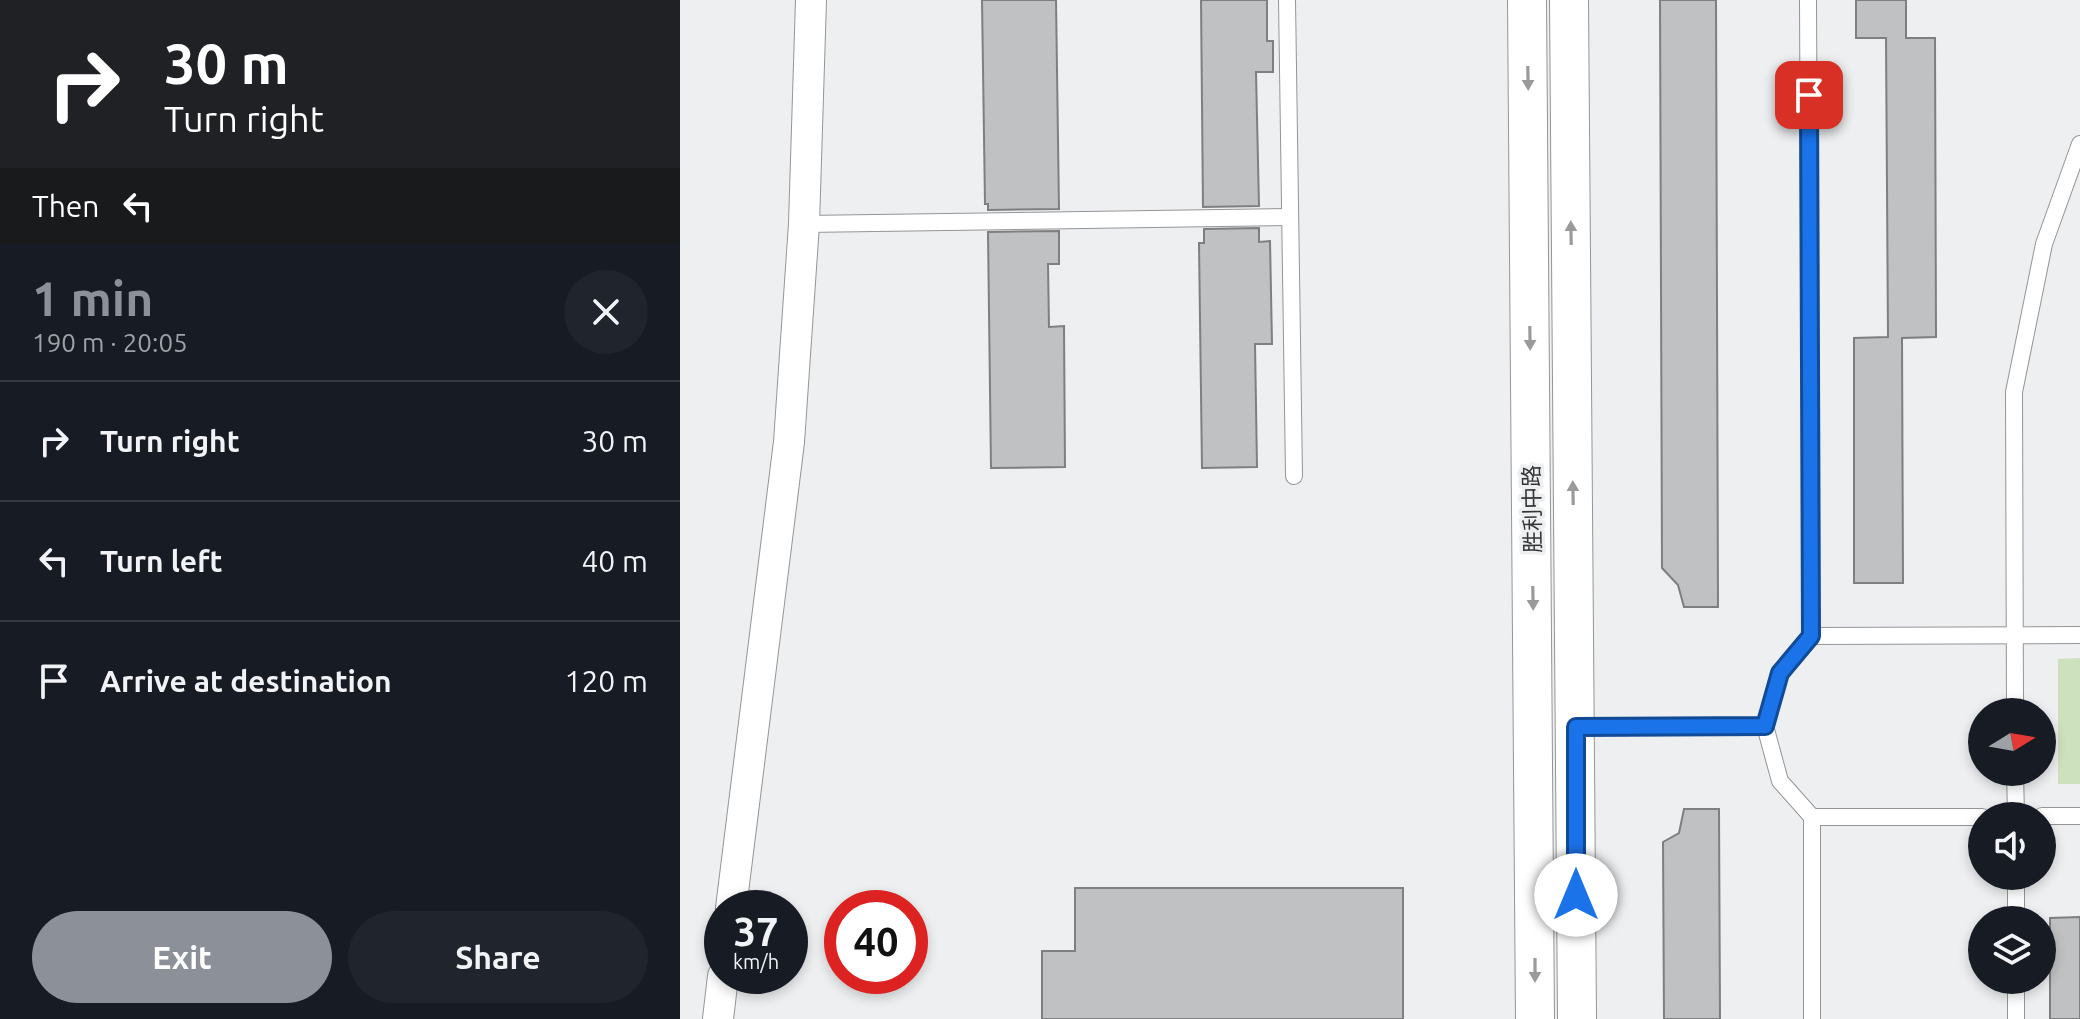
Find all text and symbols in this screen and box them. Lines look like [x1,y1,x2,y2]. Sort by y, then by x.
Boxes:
icon: right [32,32,136,136]
text: 30 m [164,32,289,95]
pin [1775,61,1843,129]
one-way arrow [1522,66,1534,91]
icon: arrive [1787,73,1831,117]
text: Turn right [164,98,324,139]
icon: left [116,184,160,228]
text: Then [32,189,100,223]
one-way arrow [1565,220,1577,245]
button: close [564,270,648,354]
text: 1 min [32,271,153,325]
one-way arrow [1524,326,1536,351]
text: 190 m · 20:05 [32,328,188,357]
icon: right [32,419,76,463]
text: Turn right [100,424,240,458]
text: 30 m [581,424,648,458]
street label: 胜利中路 [1518,465,1545,553]
one-way arrow [1567,480,1580,505]
icon: left [32,539,76,583]
text: Turn left [100,544,222,578]
text: 40 m [581,544,648,578]
one-way arrow [1527,586,1539,611]
icon: arrive [32,659,76,703]
text: Arrive at destination [100,664,392,698]
text: 120 m [564,664,648,698]
north arrow [1968,698,2056,786]
map controls [1968,698,2056,994]
button: sound [1968,802,2056,890]
position arrow [1534,853,1618,937]
speed limit sign: 40 [824,890,928,994]
button: layers [1968,906,2056,994]
text: 37 [733,909,779,954]
button: Exit [32,911,332,1003]
button: Share [348,911,648,1003]
text: km/h [733,950,779,973]
one-way arrow [1529,958,1541,983]

